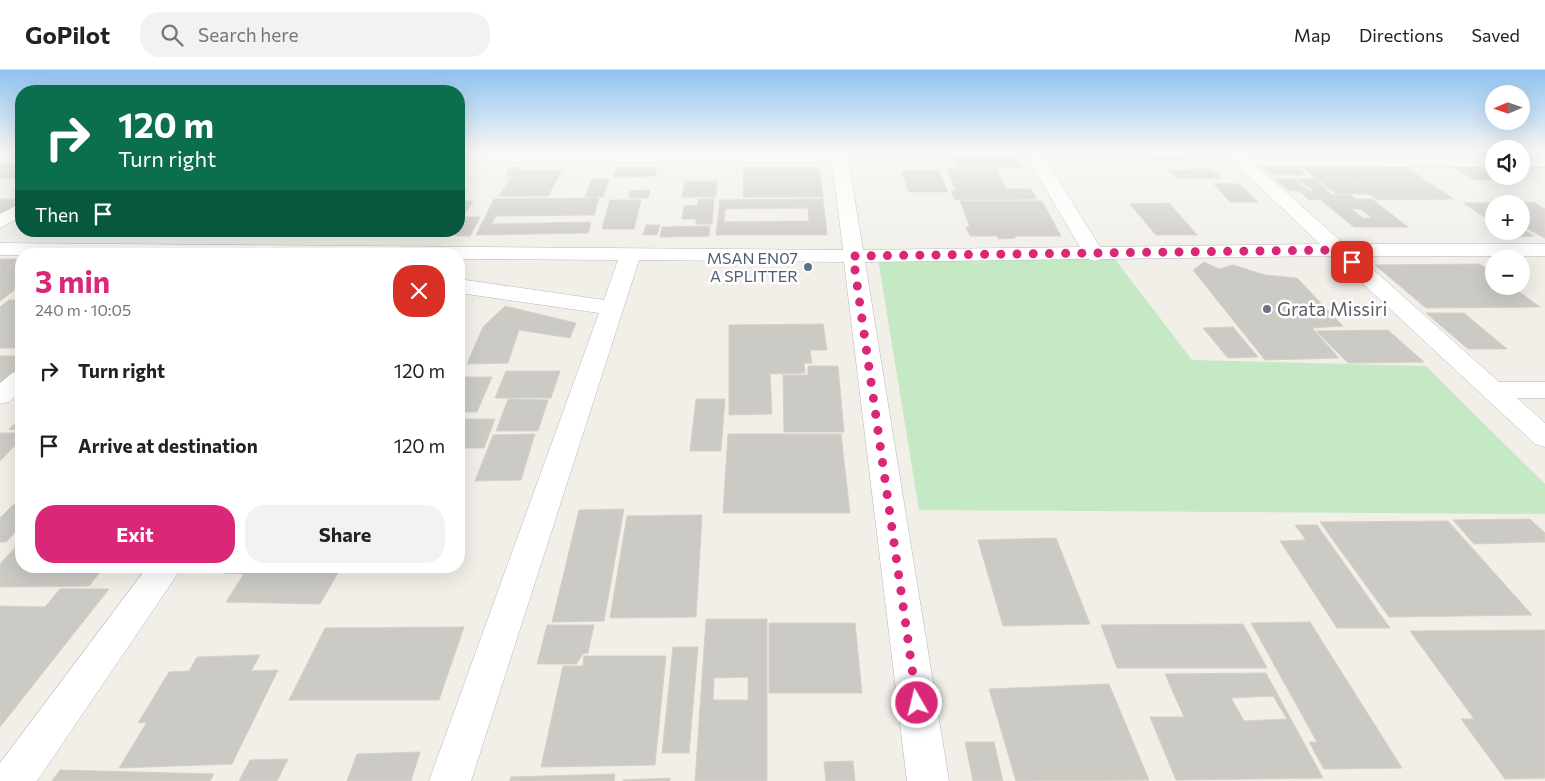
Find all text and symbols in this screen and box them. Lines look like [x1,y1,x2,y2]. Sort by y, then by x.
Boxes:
search box [140,12,490,57]
text: GoPilot [25,20,110,49]
icon: search [158,21,186,49]
text: Search here [198,23,299,46]
text: Map [1294,24,1331,46]
text: Directions [1359,24,1443,46]
text: Saved [1471,24,1520,46]
north arrow [1485,85,1530,130]
map controls [1485,85,1530,295]
text: 120 m [118,102,214,145]
icon: right [35,105,100,170]
button: sound [1485,140,1530,185]
text: Turn right [118,145,216,172]
button: + [1485,195,1530,240]
icon: arrive [89,200,117,228]
text: Then [35,203,79,226]
pin [1331,241,1373,283]
place label: MSAN EN07 A SPLITTER [707,248,798,285]
icon: arrive [1338,248,1366,276]
button: − [1485,250,1530,295]
marker: MSAN EN07 A SPLITTER [802,261,814,273]
text: 3 min [35,262,110,299]
button: close [393,265,445,317]
place label: Grata Missiri [1277,297,1387,320]
text: 240 m · 10:05 [35,300,131,319]
marker: Grata Missiri [1261,303,1273,315]
icon: right [35,357,63,385]
text: Turn right [78,359,165,382]
text: 120 m [394,359,445,382]
icon: arrive [35,432,63,460]
text: Arrive at destination [78,434,258,457]
text: 120 m [394,434,445,457]
button: Exit [35,505,235,563]
button: Share [245,505,445,563]
position arrow [890,676,942,728]

